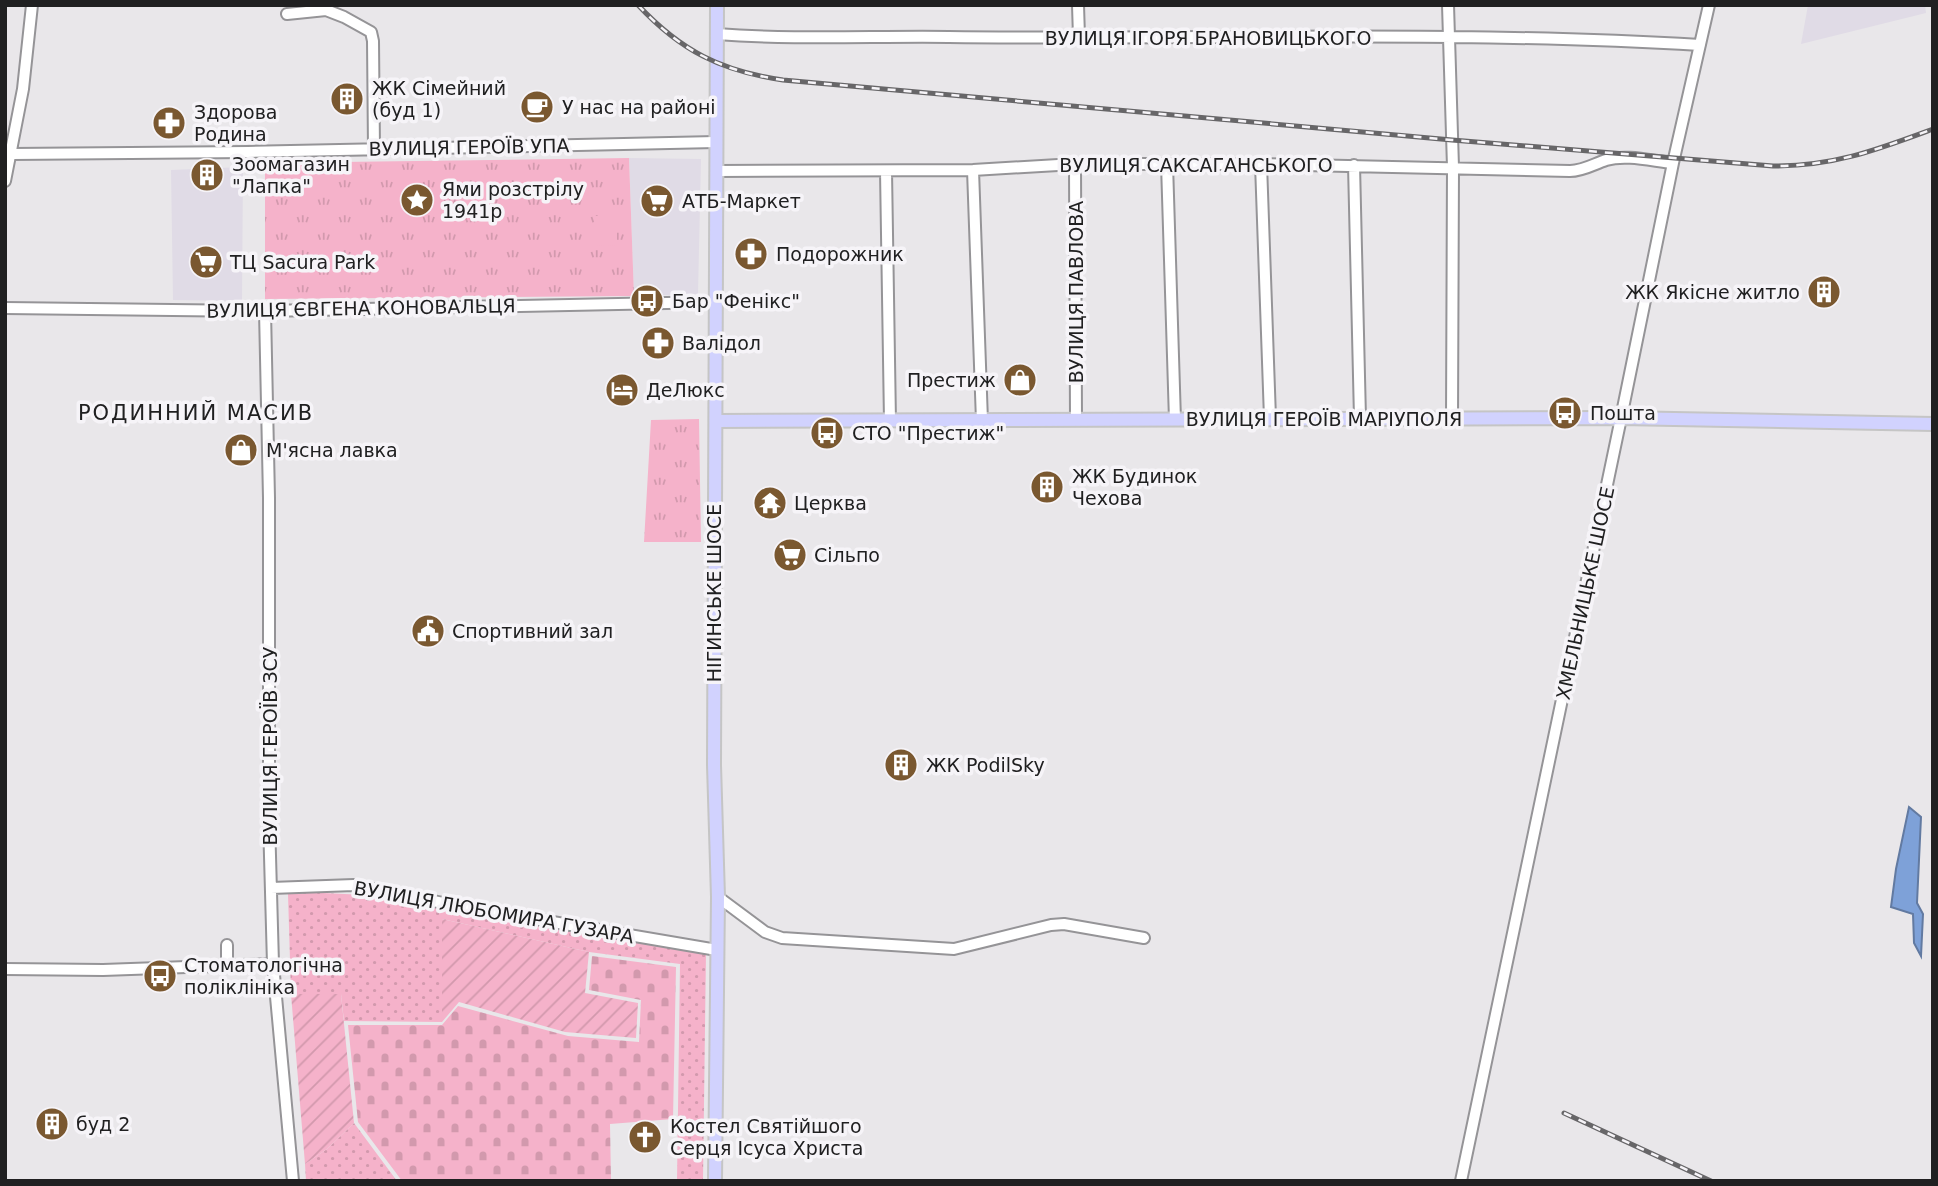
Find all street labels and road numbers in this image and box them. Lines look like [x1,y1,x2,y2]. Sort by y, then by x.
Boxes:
street label: ВУЛИЦЯ ІГОРЯ БРАНОВИЦЬКОГО [1045,27,1371,49]
street label: ВУЛИЦЯ ГЕРОЇВ УПА [368,134,570,160]
street label: ВУЛИЦЯ САКСАГАНСЬКОГО [1059,154,1333,176]
street label: ВУЛИЦЯ ПАВЛОВА [1065,201,1087,383]
street label: ВУЛИЦЯ ЄВГЕНА КОНОВАЛЬЦЯ [206,294,516,322]
street label: ВУЛИЦЯ ГЕРОЇВ МАРІУПОЛЯ [1186,408,1462,430]
street label: ХМЕЛЬНИЦЬКЕ ШОСЕ [1552,485,1618,701]
street label: НІГИНСЬКЕ ШОСЕ [703,504,725,682]
street label: ВУЛИЦЯ ГЕРОЇВ ЗСУ [259,646,281,845]
street label: ВУЛИЦЯ ЛЮБОМИРА ГУЗАРА [352,877,636,947]

